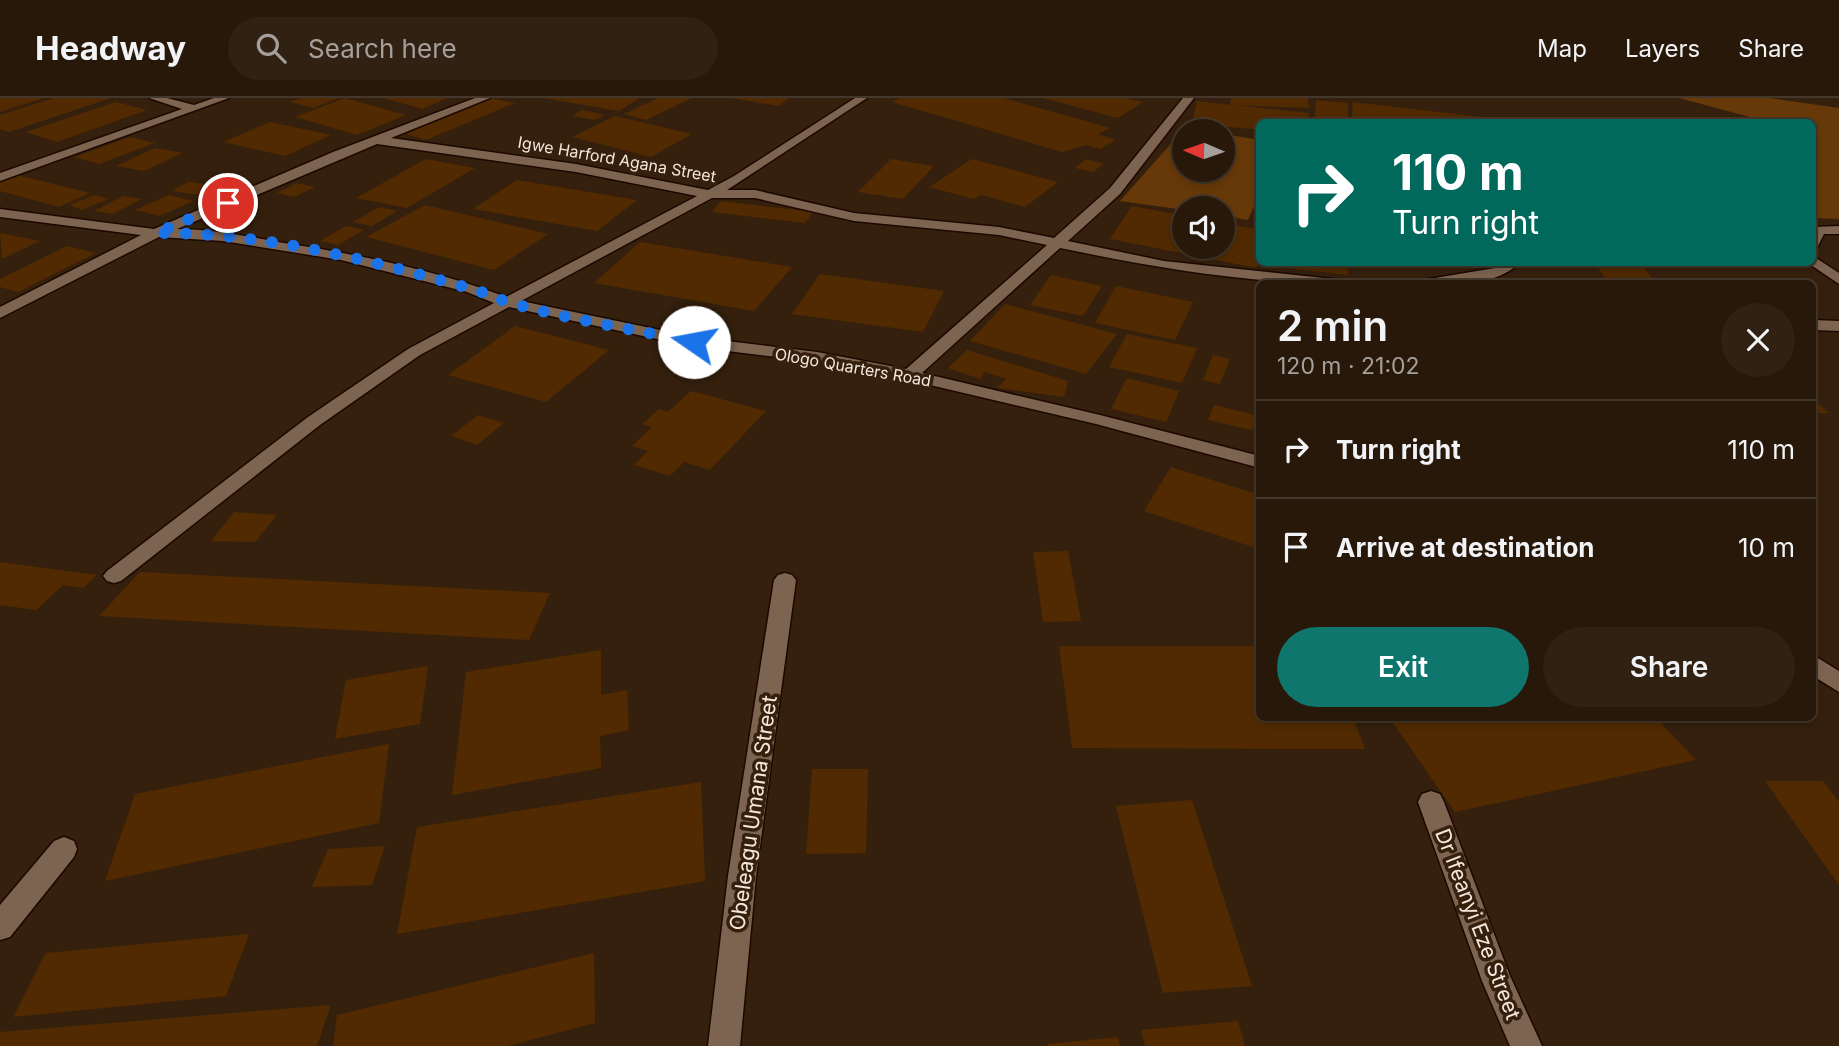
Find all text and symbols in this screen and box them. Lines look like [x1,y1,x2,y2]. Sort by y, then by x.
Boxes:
search box [228,17,718,80]
text: Headway [35,28,186,68]
icon: search [252,29,290,67]
text: Search here [308,33,457,64]
text: Map [1537,34,1587,63]
text: Layers [1625,34,1700,63]
text: Share [1738,34,1804,63]
north arrow [1172,119,1236,182]
map controls [1172,119,1235,259]
street label: Igwe Harford Agana Street [516,132,718,186]
text: 110 m [1392,143,1524,202]
icon: right [1277,147,1368,238]
pin [198,173,258,233]
icon: arrive [209,184,247,222]
button: sound [1172,196,1235,259]
text: Turn right [1392,203,1539,242]
text: 2 min [1277,300,1388,351]
button: close [1721,303,1795,377]
position arrow [657,305,731,379]
street label: Ologo Quarters Road [773,343,933,391]
text: 120 m · 21:02 [1277,352,1420,380]
icon: right [1277,430,1315,468]
text: Turn right [1336,434,1461,465]
text: 110 m [1727,434,1795,465]
icon: arrive [1277,528,1315,566]
text: Arrive at destination [1336,532,1595,563]
text: 10 m [1738,532,1795,563]
button: Exit [1277,627,1529,707]
button: Share [1543,627,1795,707]
street label: Obeleagu Umana Street [724,694,782,932]
street label: Dr Ifeanyi Eze Street [1430,825,1526,1023]

